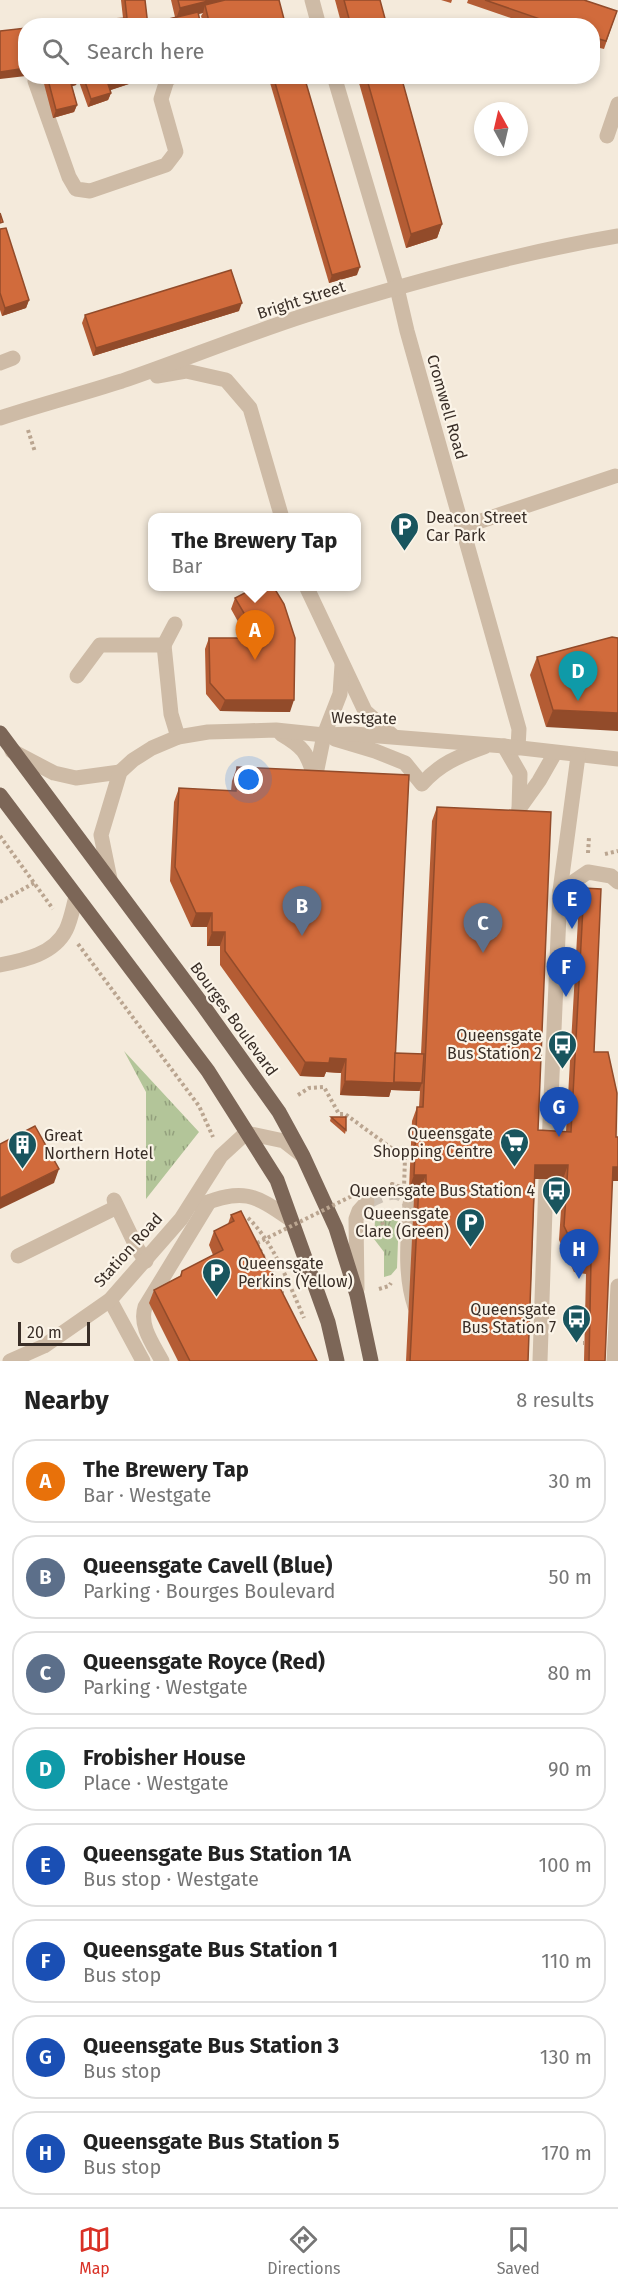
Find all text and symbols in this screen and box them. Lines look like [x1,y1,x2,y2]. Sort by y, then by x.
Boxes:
search box [18,18,600,84]
icon: search [39,35,72,68]
text: Search here [87,38,205,65]
north arrow [474,102,528,156]
street label: Bright Street [255,277,348,323]
street label: Cromwell Road [423,352,471,462]
place label: Deacon Street Car Park [426,508,527,545]
parking icon: Deacon Street Car Park [389,510,421,552]
popup [148,513,361,591]
text: The Brewery Tap [172,527,337,554]
text: Bar [172,554,202,578]
pin: A [236,610,274,660]
pin: D [558,652,598,701]
street label: Westgate [331,708,397,728]
your location [234,765,263,794]
pin: E [552,880,592,929]
pin: B [282,886,322,936]
pin: C [464,904,502,953]
pin: F [546,948,586,997]
street label: Bourges Boulevard [186,958,282,1080]
place label: Queensgate Bus Station 2 [447,1026,542,1063]
bus stop icon: Queensgate Bus Station 2 [547,1028,579,1070]
pin: G [540,1088,578,1137]
place label: Queensgate Shopping Centre [373,1124,493,1161]
place label: Great Northern Hotel [44,1126,154,1163]
supermarket icon: Queensgate Shopping Centre [498,1126,530,1168]
building icon: Great Northern Hotel [7,1128,39,1170]
bus stop icon: Queensgate Bus Station 4 [540,1174,572,1216]
place label: Queensgate Bus Station 4 [350,1181,535,1200]
place label: Queensgate Clare (Green) [355,1204,449,1241]
parking icon: Queensgate Clare (Green) [454,1206,486,1248]
street label: Station Road [90,1209,166,1291]
pin: H [560,1230,598,1279]
place label: Queensgate Perkins (Yellow) [238,1254,353,1291]
parking icon: Queensgate Perkins (Yellow) [201,1256,233,1298]
place label: Queensgate Bus Station 7 [462,1300,556,1337]
bus stop icon: Queensgate Bus Station 7 [561,1302,593,1344]
scale bar [18,1319,90,1346]
text: 20 m [27,1323,62,1342]
text: Nearby [24,1385,109,1416]
text: 8 results [516,1388,594,1412]
text: The Brewery Tap [83,1456,249,1483]
text: A [40,1469,51,1493]
text: 30 m [548,1469,592,1493]
text: Bar · Westgate [83,1483,211,1507]
text: Queensgate Cavell (Blue) [83,1552,332,1579]
text: B [39,1565,52,1589]
text: 50 m [548,1565,592,1589]
text: Parking · Bourges Boulevard [83,1579,336,1603]
text: Queensgate Royce (Red) [83,1648,325,1675]
text: C [40,1661,51,1685]
text: 80 m [547,1661,592,1685]
text: Parking · Westgate [83,1675,248,1699]
text: Frobisher House [83,1744,246,1771]
text: D [39,1757,52,1781]
text: 90 m [548,1757,592,1781]
text: Place · Westgate [83,1771,229,1795]
text: Queensgate Bus Station 1A [83,1840,351,1867]
text: E [40,1853,51,1877]
text: 100 m [539,1853,592,1877]
text: Bus stop · Westgate [83,1867,259,1891]
text: Queensgate Bus Station 1 [83,1936,338,1963]
text: F [41,1949,50,1973]
text: 110 m [541,1949,592,1973]
text: Bus stop [83,1963,161,1987]
text: Queensgate Bus Station 3 [83,2032,339,2059]
text: G [39,2045,52,2069]
text: 130 m [540,2045,592,2069]
text: Bus stop [83,2059,161,2083]
text: Queensgate Bus Station 5 [83,2128,340,2155]
text: H [39,2141,52,2165]
text: 170 m [541,2141,592,2165]
text: Bus stop [83,2155,161,2179]
tab: Map [78,2223,111,2278]
tab: Directions [267,2223,341,2278]
tab: Saved [497,2223,540,2278]

